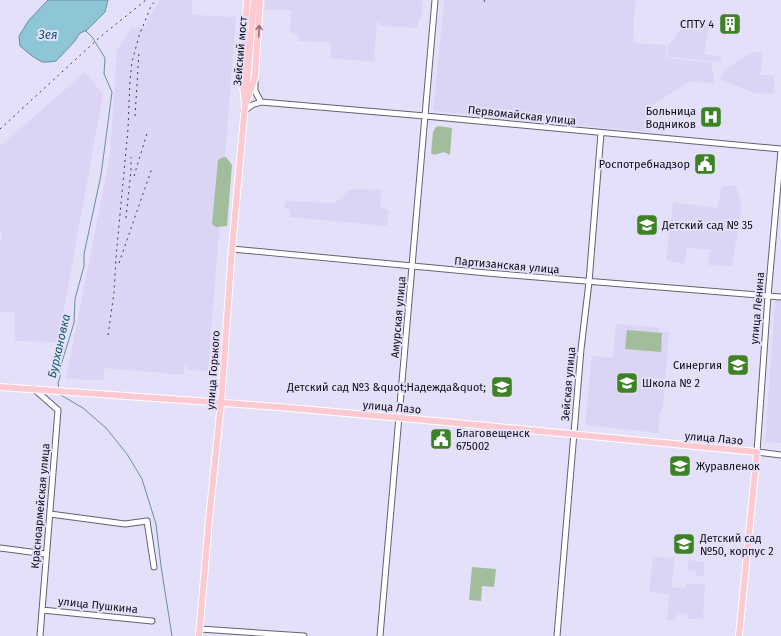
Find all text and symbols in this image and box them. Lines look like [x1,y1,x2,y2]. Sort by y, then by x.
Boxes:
building icon: СПТУ 4 [717,11,743,37]
street label: Зейский мост [231,16,250,86]
place label: СПТУ 4 [680,18,714,31]
one-way arrow [256,25,263,38]
water label: Зея [38,28,57,42]
street label: Первомайская улица [467,103,577,128]
hospital icon: Больница Водников [698,104,724,130]
place label: Больница Водников [645,105,696,131]
public building icon: Роспотребнадзор [692,151,718,177]
place label: Роспотребнадзор [599,158,690,171]
school or university icon: Детский сад № 35 [634,212,660,238]
place label: Детский сад № 35 [661,219,753,232]
street label: Партизанская улица [454,254,560,277]
street label: улица Ленина [748,271,767,345]
street label: Амурская улица [388,276,409,358]
water label: Бурхановка [45,312,73,379]
street label: улица Горького [204,330,223,410]
street label: Зейская улица [559,346,578,422]
school or university icon: Синергия [725,352,751,378]
place label: Синергия [673,359,722,372]
school or university icon: Школа № 2 [614,370,640,396]
school or university icon: Детский сад №3 &quot;Надежда&quot; [489,374,515,400]
place label: Школа № 2 [642,377,700,390]
place label: Детский сад №3 &quot;Надежда&quot; [286,381,486,394]
street label: улица Лазо [362,398,422,417]
public building icon: Благовещенск 675002 [428,426,454,452]
place label: Благовещенск 675002 [456,427,530,453]
street label: улица Лазо [684,429,744,448]
street label: Красноармейская улица [29,443,52,569]
school or university icon: Журавленок [667,453,693,479]
place label: Журавленок [696,460,760,473]
school or university icon: Детский сад №50, корпус 2 [671,531,697,557]
place label: Детский сад №50, корпус 2 [699,532,774,558]
street label: улица Пушкина [57,595,138,616]

